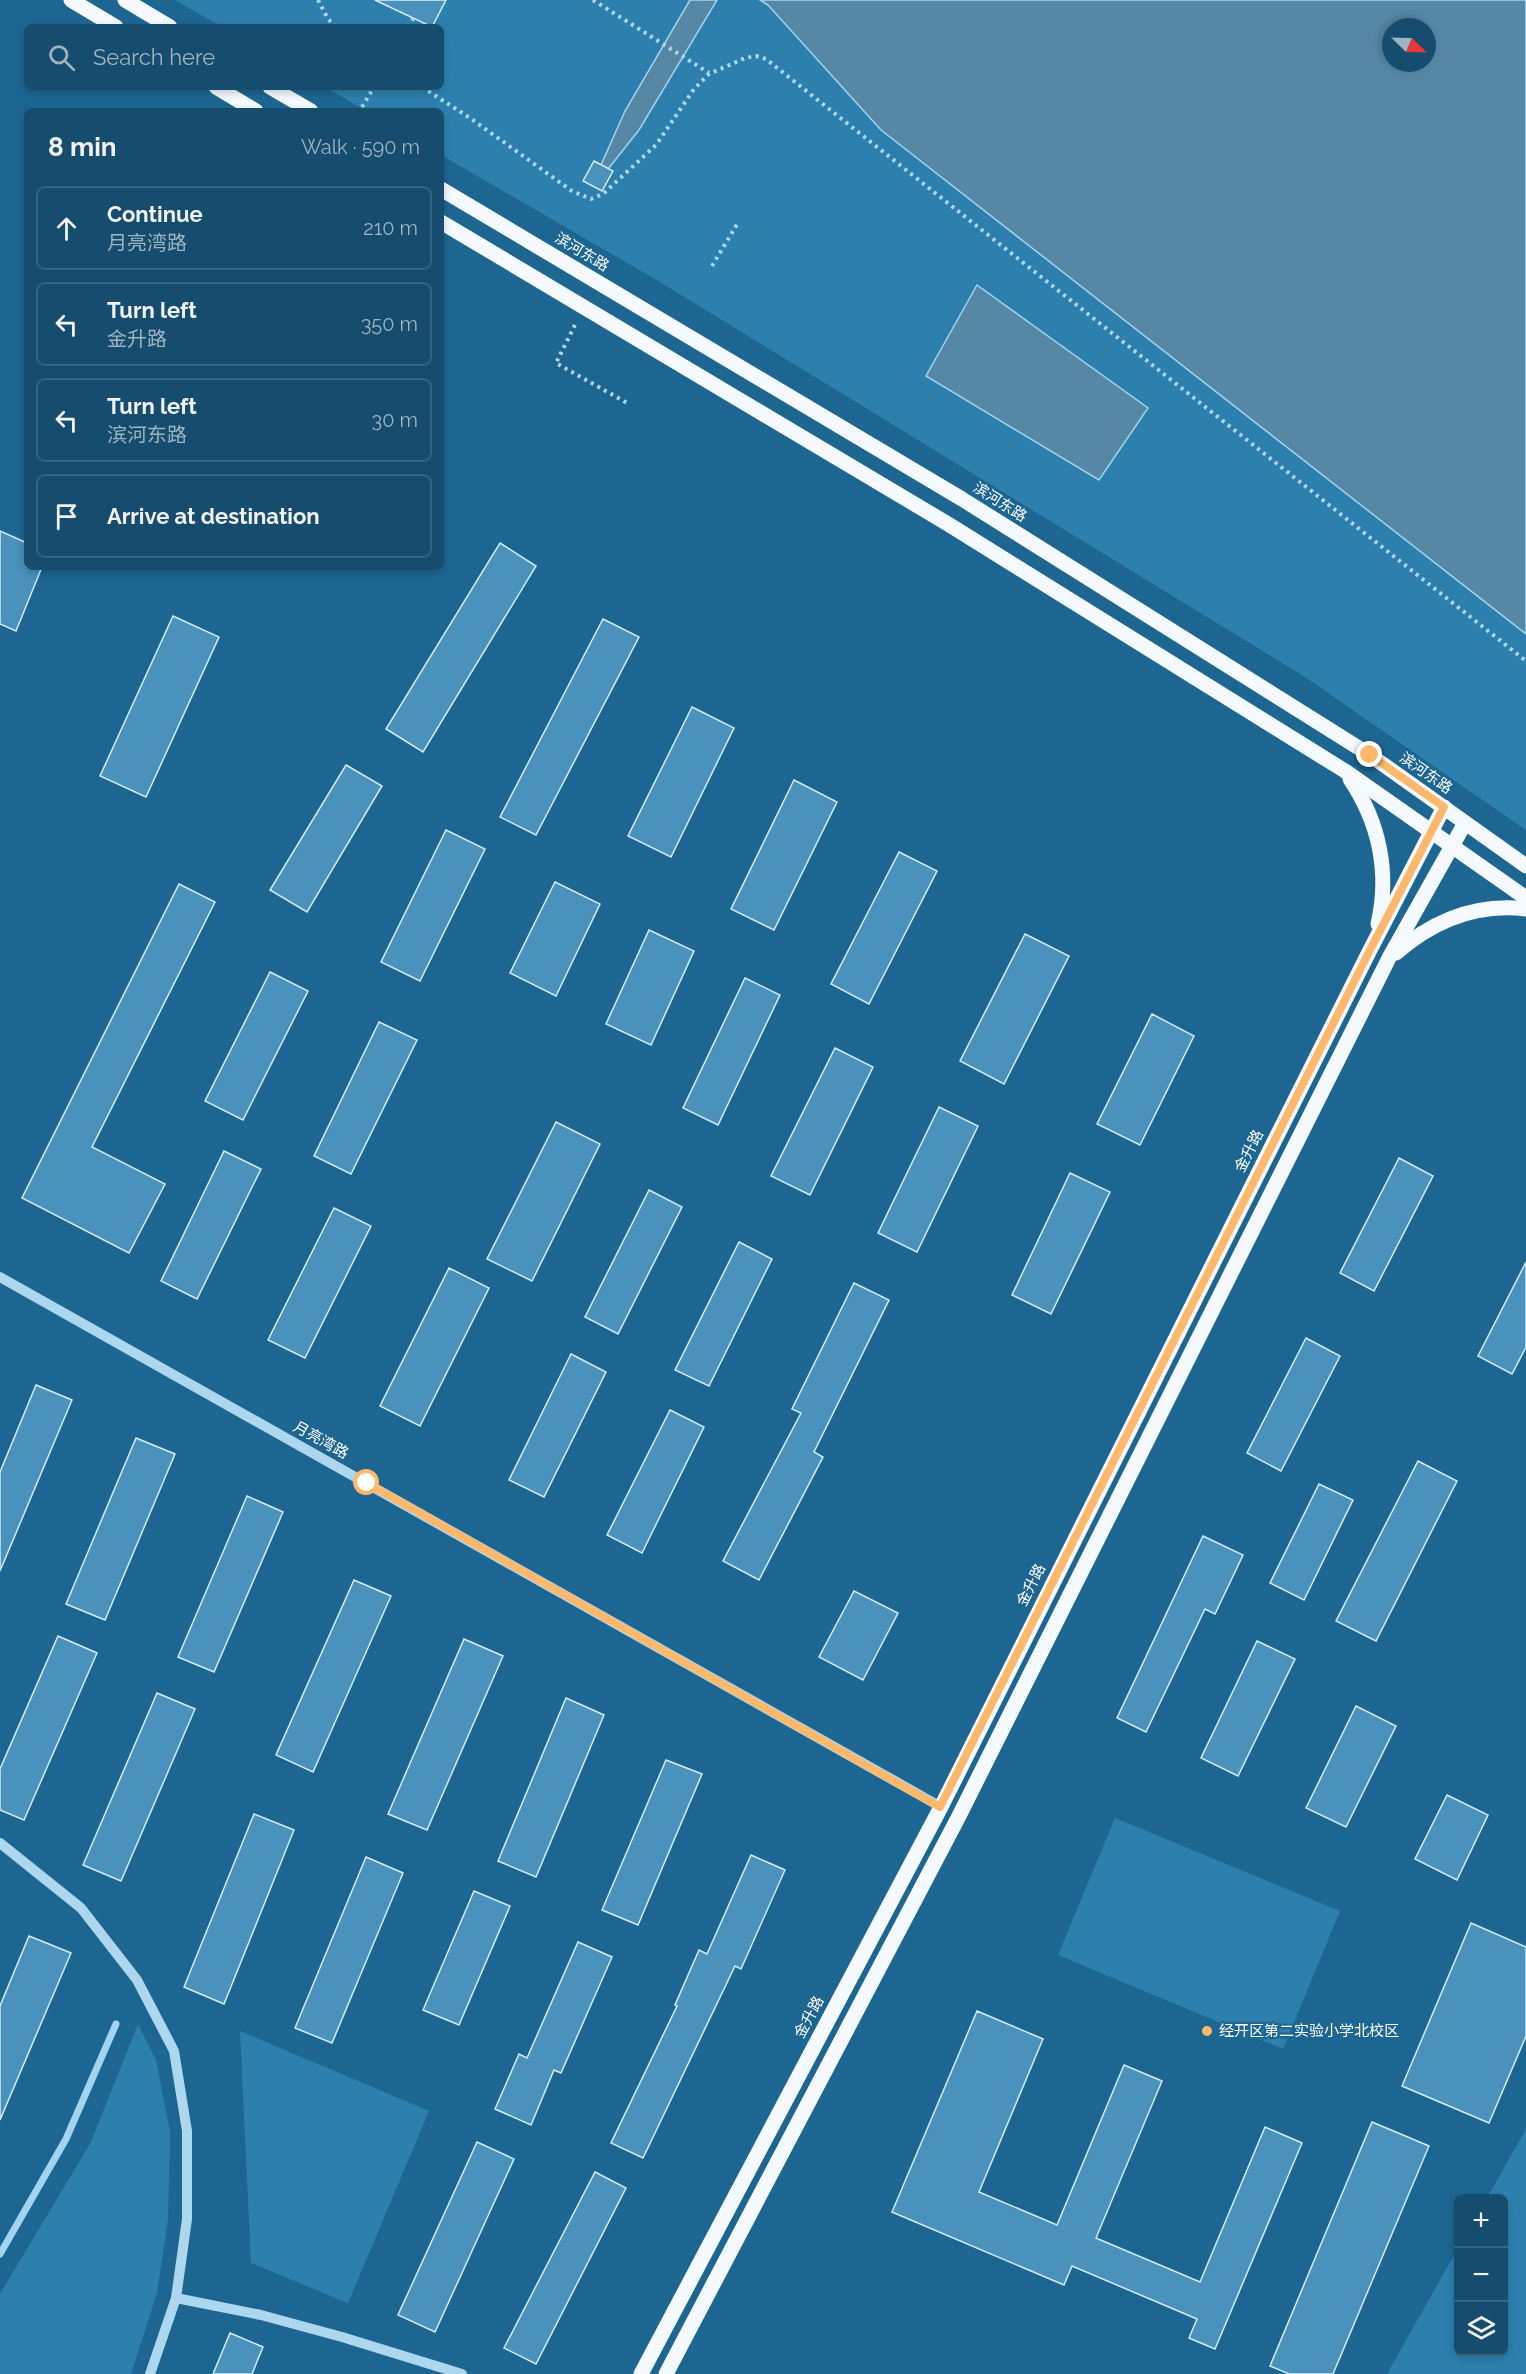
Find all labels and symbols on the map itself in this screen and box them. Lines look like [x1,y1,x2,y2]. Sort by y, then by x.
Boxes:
north arrow [1382,18,1436,72]
street label: 滨河东路 [552,229,612,275]
street label: 滨河东路 [970,478,1030,526]
route end [1356,741,1382,767]
street label: 滨河东路 [1396,748,1456,798]
street label: 金升路 [1231,1127,1267,1175]
street label: 月亮湾路 [290,1418,352,1462]
route start [353,1469,379,1495]
street label: 金升路 [1013,1561,1049,1609]
street label: 金升路 [790,1993,828,2041]
place label: 经开区第二实验小学北校区 [1219,2022,1399,2040]
marker: 经开区第二实验小学北校区 [1200,2024,1214,2038]

